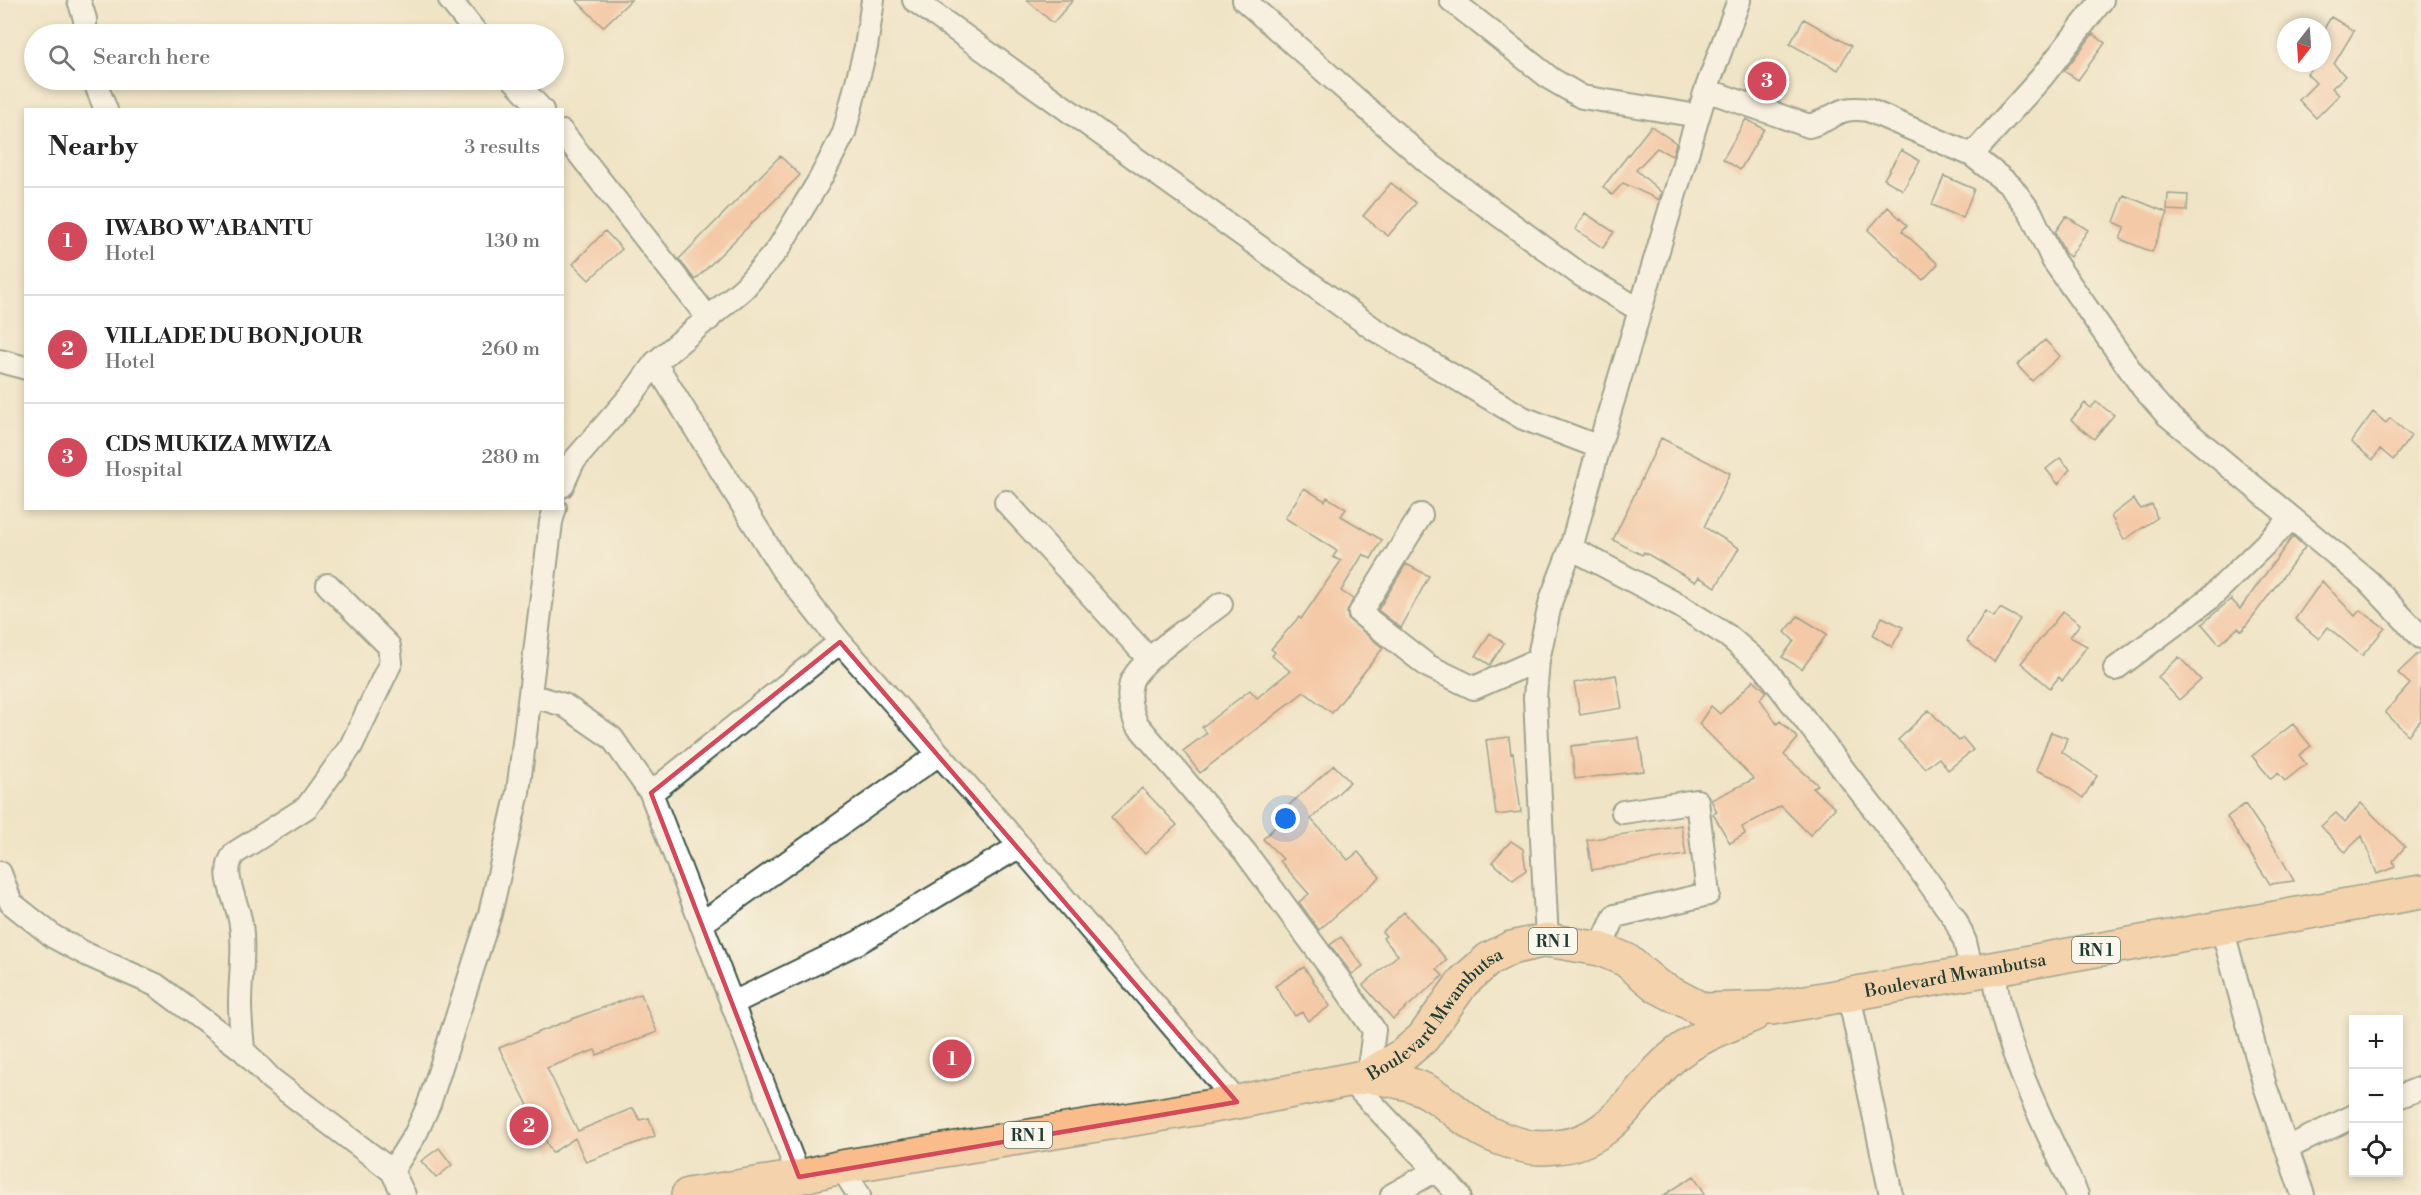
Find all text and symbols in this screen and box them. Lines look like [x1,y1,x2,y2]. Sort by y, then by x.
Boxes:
north arrow [2277,18,2331,72]
search box [24,24,564,90]
icon: search [45,41,78,74]
text: Search here [93,44,210,71]
pin: 3 [1748,58,1786,104]
text: Nearby [48,131,138,163]
text: 3 results [464,135,540,160]
text: IWABO W'ABANTU [105,215,313,242]
text: 1 [63,229,72,254]
text: 130 m [485,229,540,254]
text: Hotel [105,242,155,267]
text: VILLADE DU BON JOUR [105,323,363,350]
text: 2 [61,337,74,362]
text: 260 m [482,337,540,362]
text: Hotel [105,350,155,375]
text: CDS MUKIZA MWIZA [105,431,332,458]
text: 3 [61,445,74,470]
text: 280 m [481,445,540,470]
text: Hospital [105,458,182,483]
your location [1271,804,1300,833]
road number: RN 1 [1529,928,1577,954]
road number: RN 1 [2072,937,2120,963]
street label: Boulevard Mwambutsa [1362,942,1508,1087]
street label: Boulevard Mwambutsa [1862,948,2049,1003]
map controls [2349,1015,2403,1177]
button: + [2349,1015,2403,1069]
pin: 1 [932,1036,972,1082]
button: − [2349,1069,2403,1123]
pin: 2 [510,1104,548,1148]
road number: RN 1 [1004,1122,1052,1148]
button: locate [2349,1123,2403,1177]

